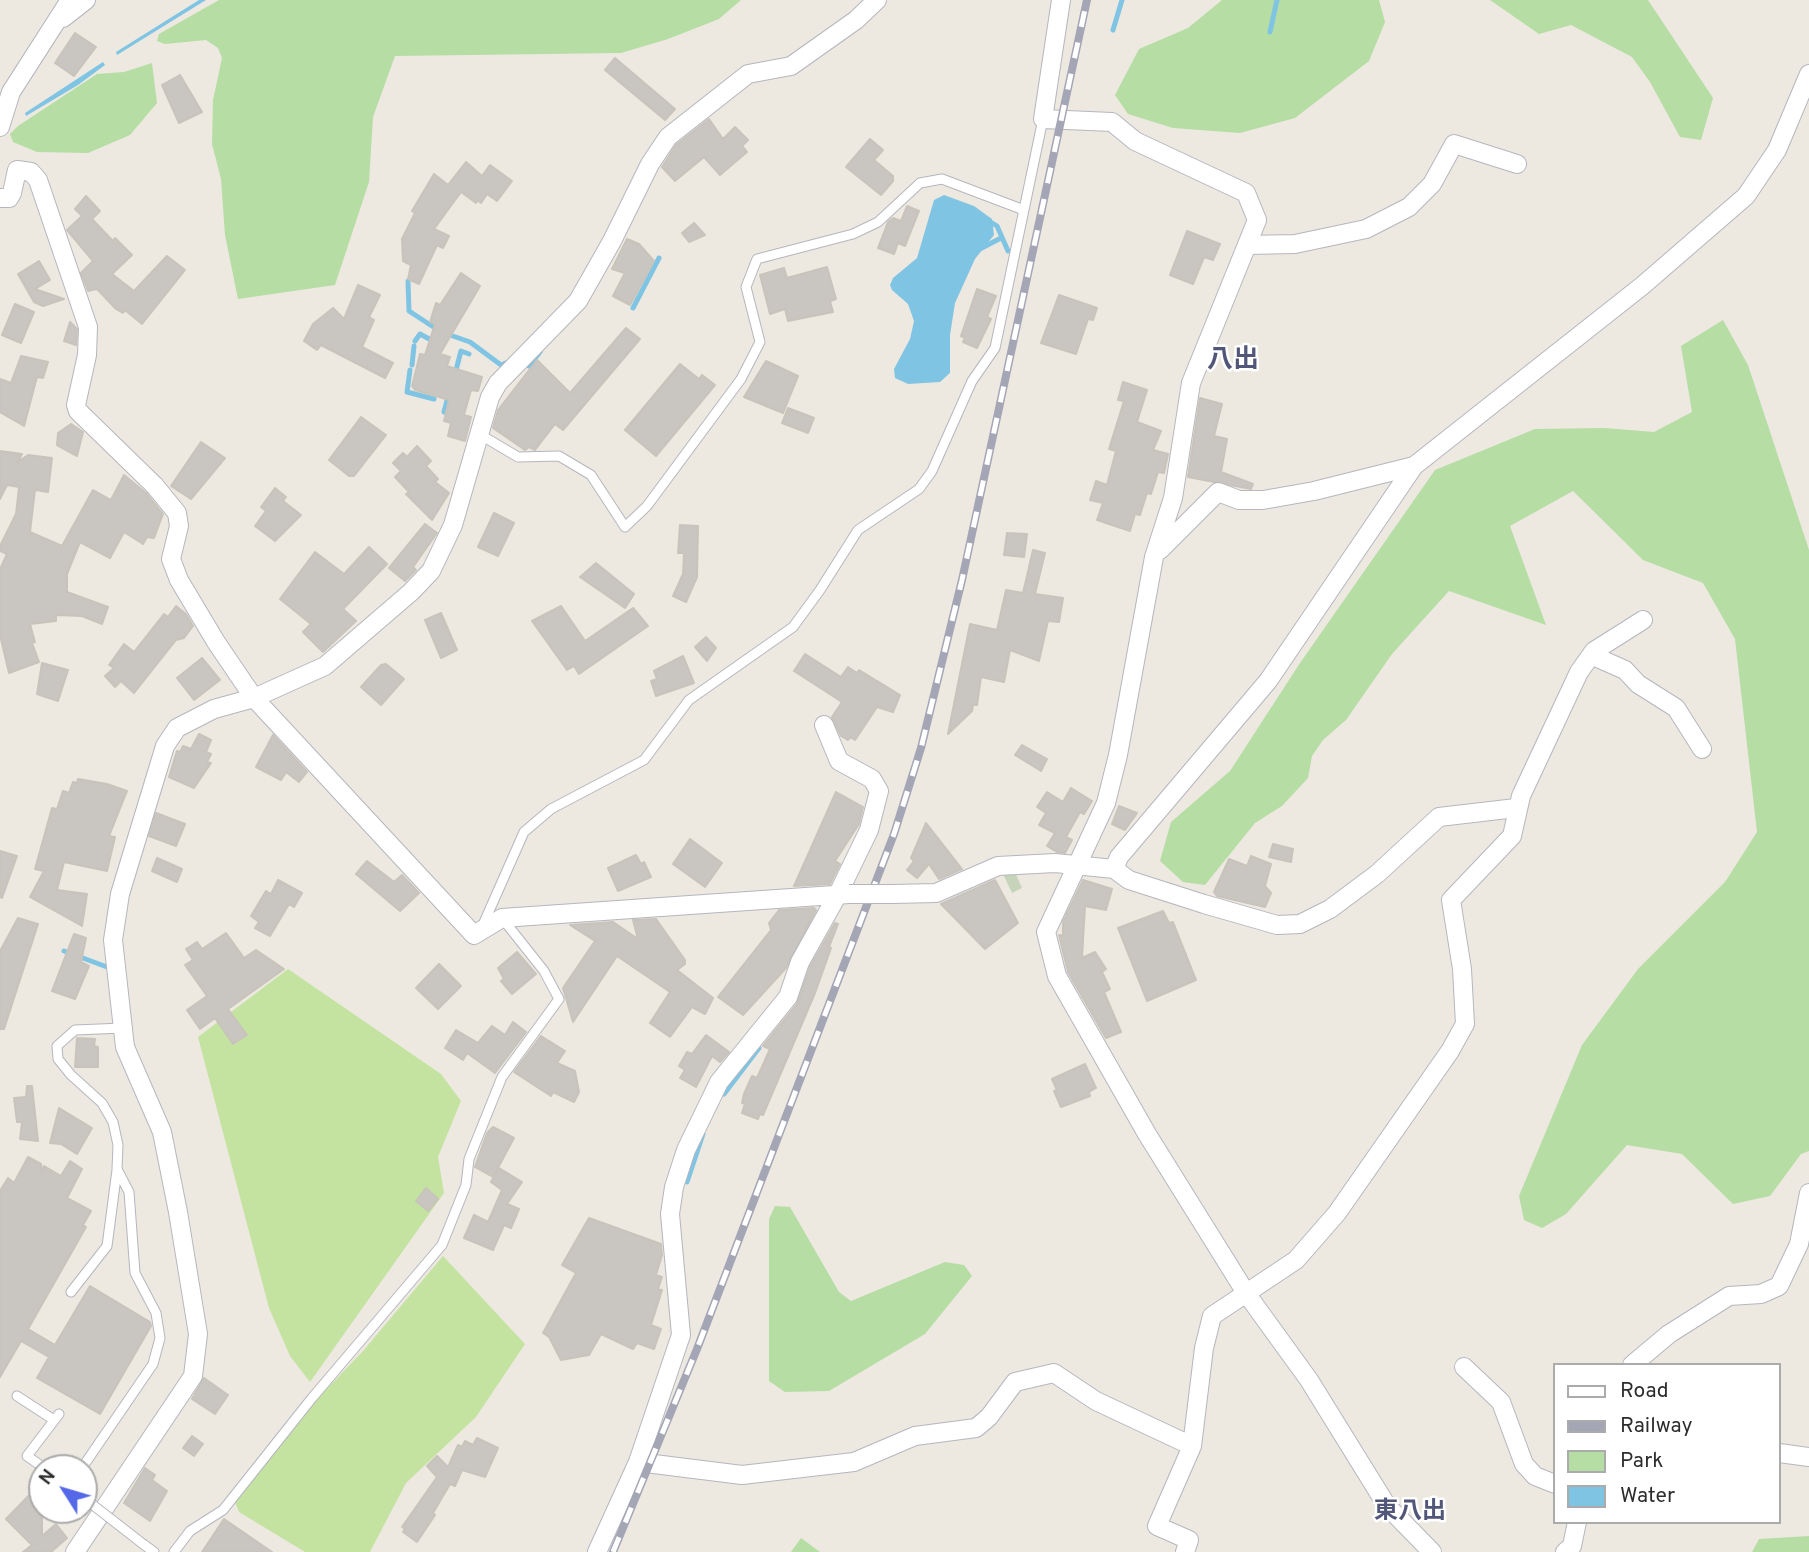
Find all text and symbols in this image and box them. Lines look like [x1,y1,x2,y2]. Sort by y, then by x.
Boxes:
district label: 八出 [1207,346,1259,378]
legend [1554,1363,1781,1524]
text: Road [1620,1378,1669,1405]
text: Railway [1620,1413,1693,1440]
text: Park [1620,1448,1663,1475]
north arrow [28,1454,98,1524]
text: N [34,1465,62,1490]
text: Water [1620,1483,1675,1510]
district label: 東八出 [1374,1499,1446,1527]

